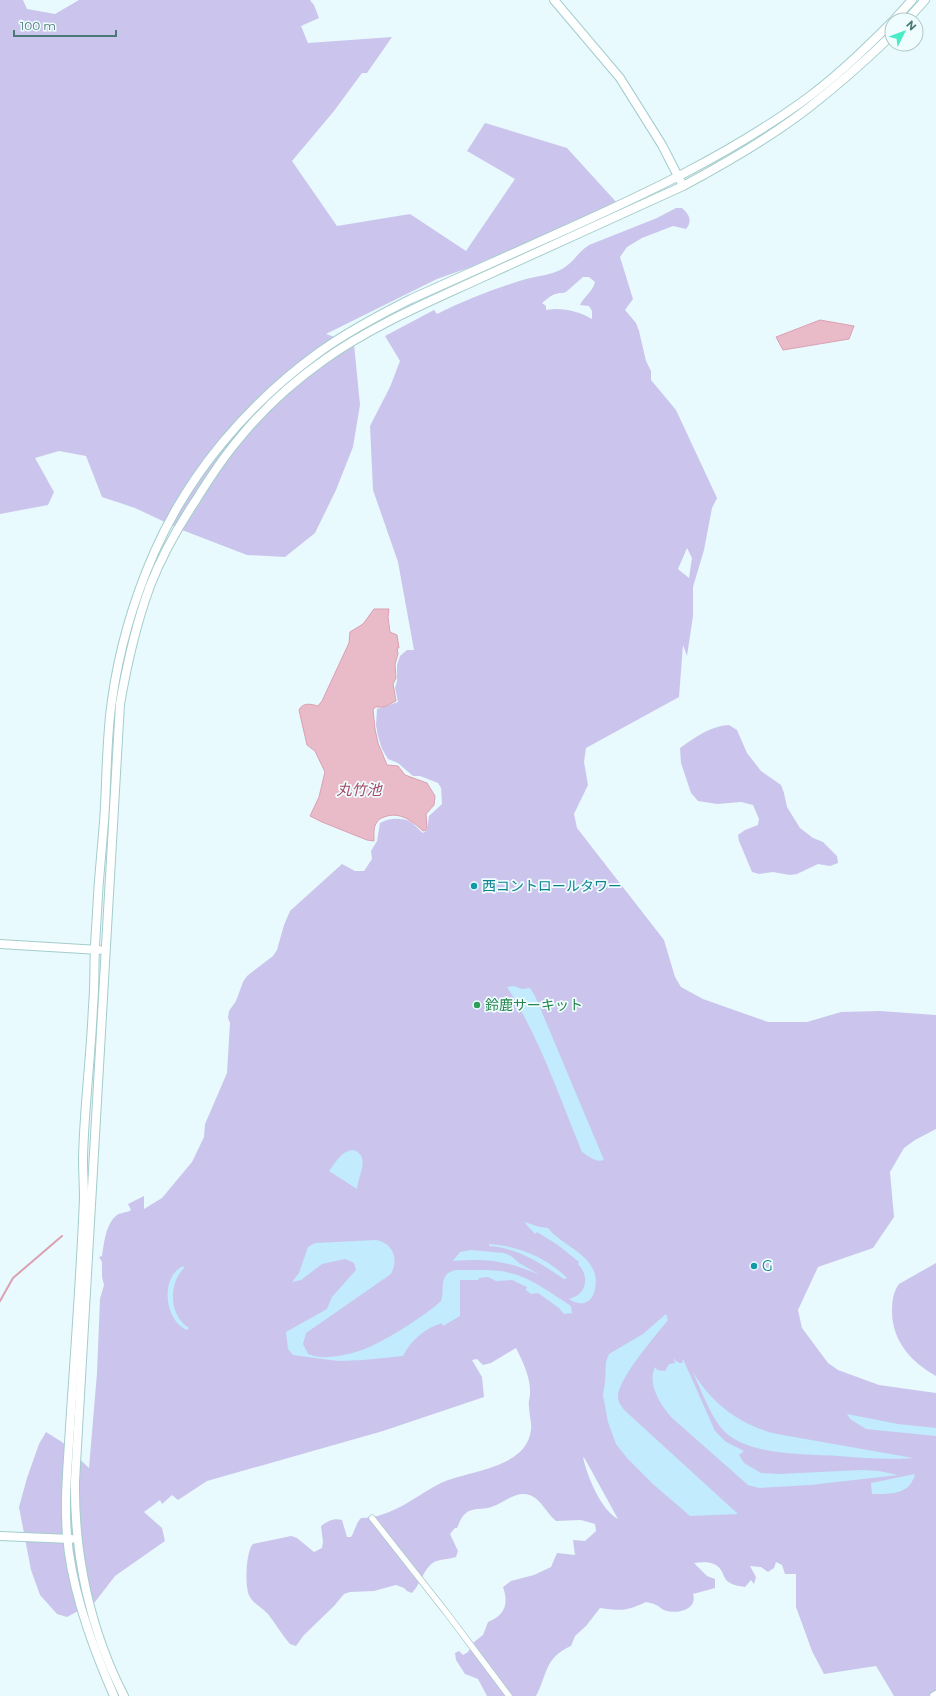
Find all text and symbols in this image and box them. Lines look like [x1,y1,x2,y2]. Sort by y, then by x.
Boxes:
scale bar [14,12,116,38]
north arrow [884,12,924,52]
text: N [903,17,920,33]
text: 100 m [20,18,56,33]
water label: 丸竹池 [336,780,383,799]
place label: 西コントロールタワー [482,877,622,895]
marker: 西コントロールタワー [469,881,479,891]
place label: 鈴鹿サーキット [485,996,583,1014]
marker: 鈴鹿サーキット [472,1000,482,1010]
place label: G [762,1257,773,1275]
marker: G [749,1261,759,1271]

